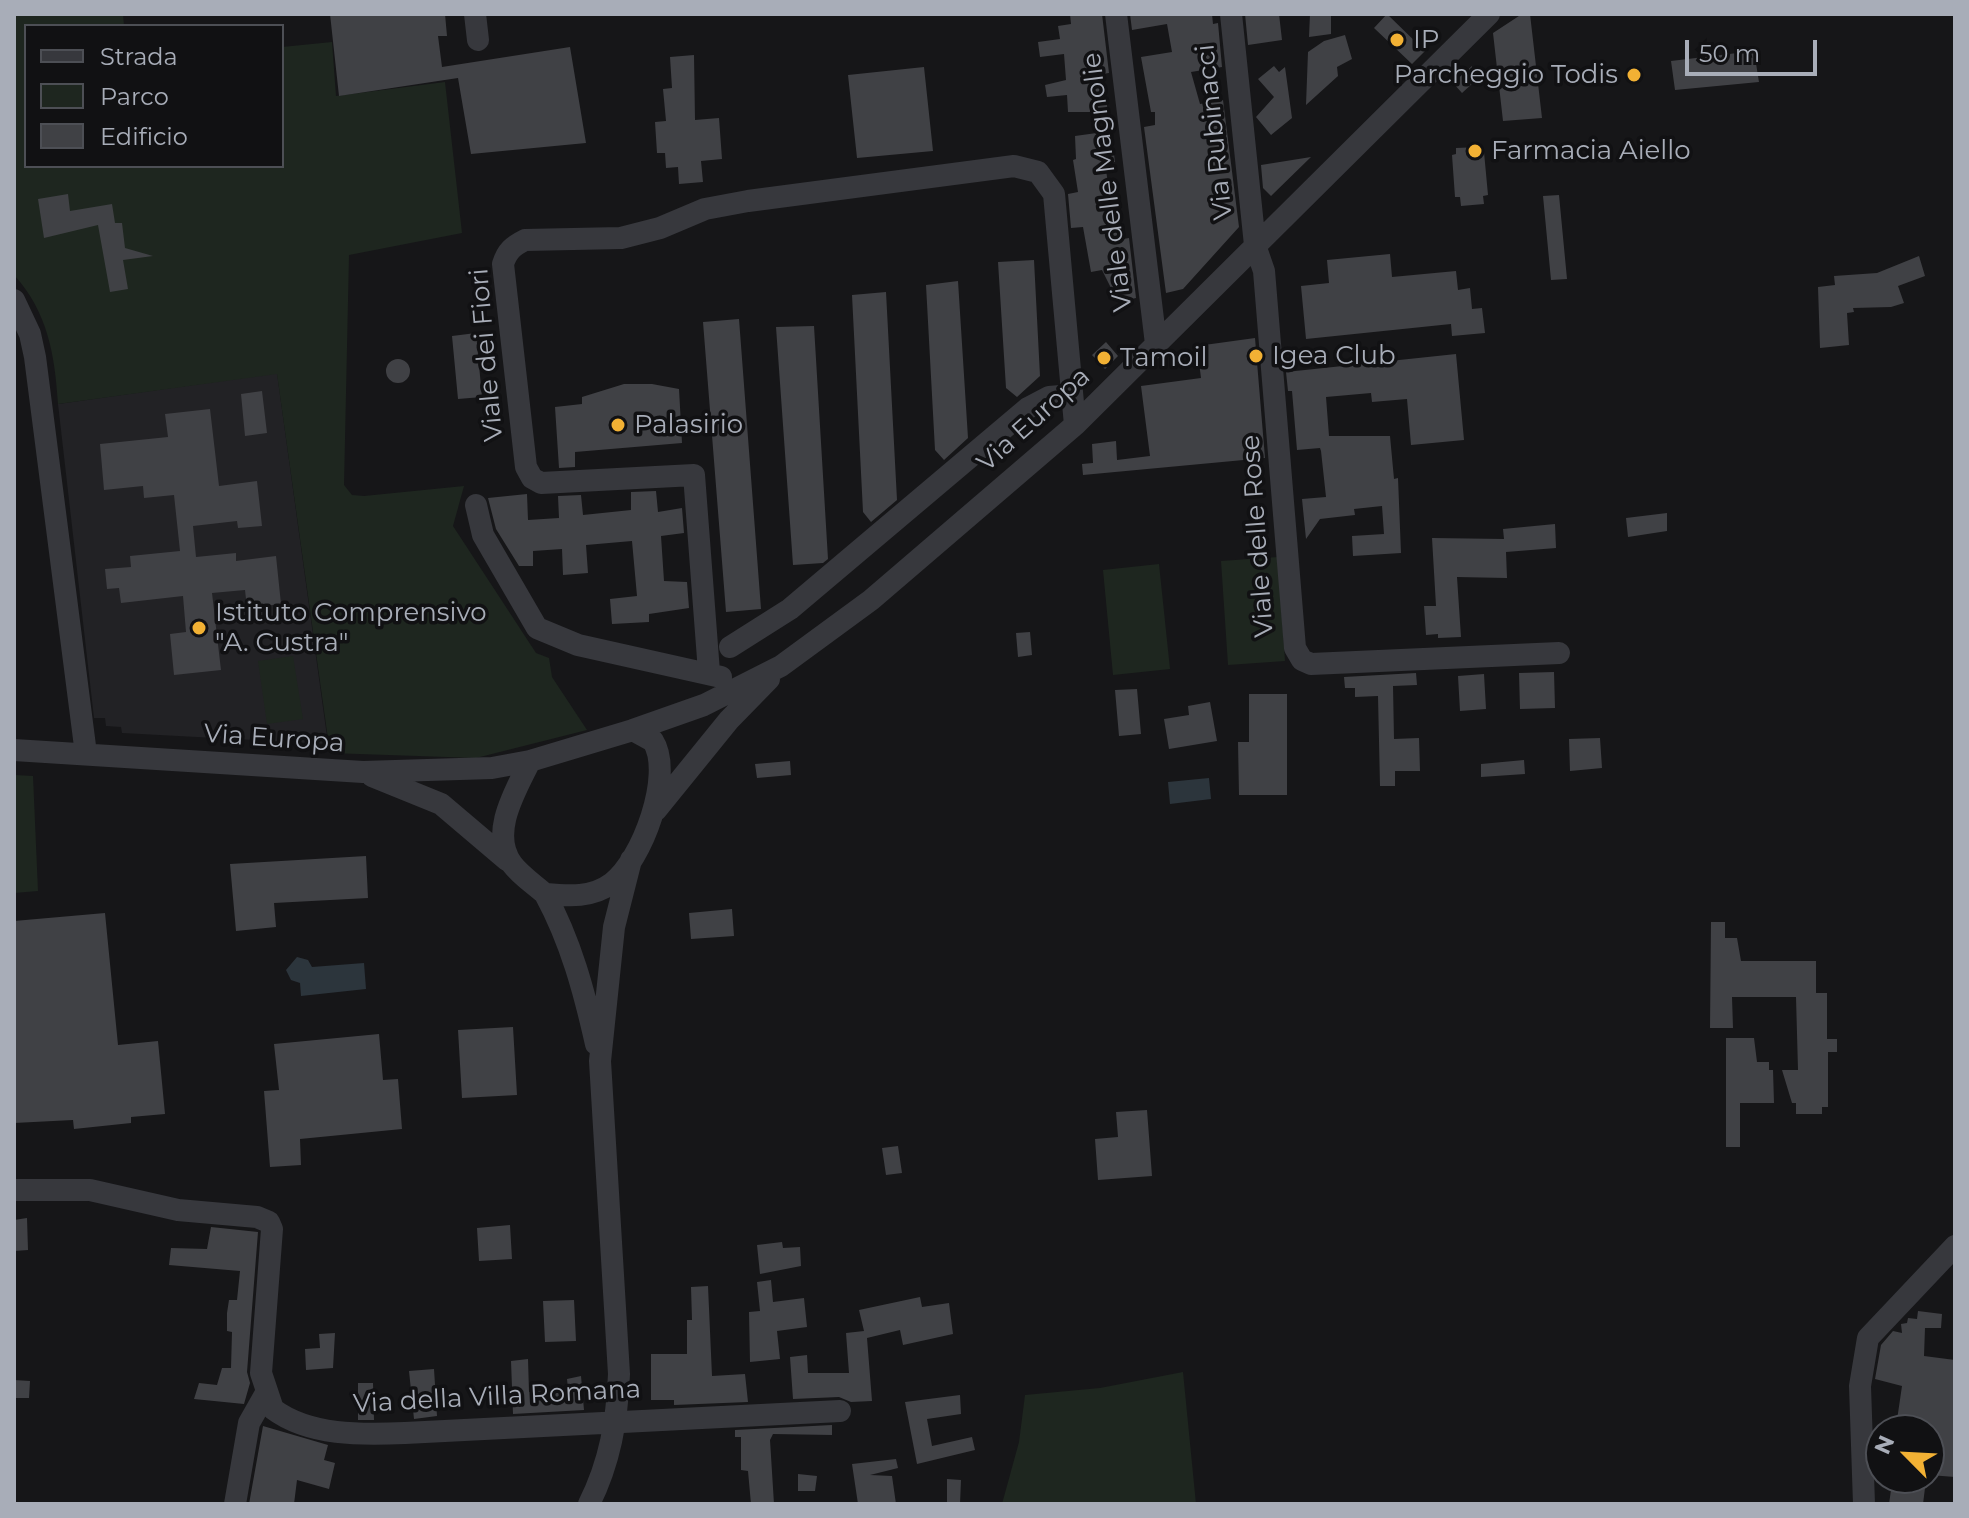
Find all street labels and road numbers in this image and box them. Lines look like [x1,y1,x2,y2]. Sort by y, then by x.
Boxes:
street label: Via Rubinacci [1190,43,1240,221]
street label: Viale delle Magnolie [1077,51,1139,313]
street label: Viale dei Fiori [464,267,510,443]
street label: Via Europa [971,361,1097,479]
street label: Viale delle Rose [1235,434,1281,638]
street label: Via Europa [203,719,345,759]
street label: Via della Villa Romana [352,1374,642,1420]

